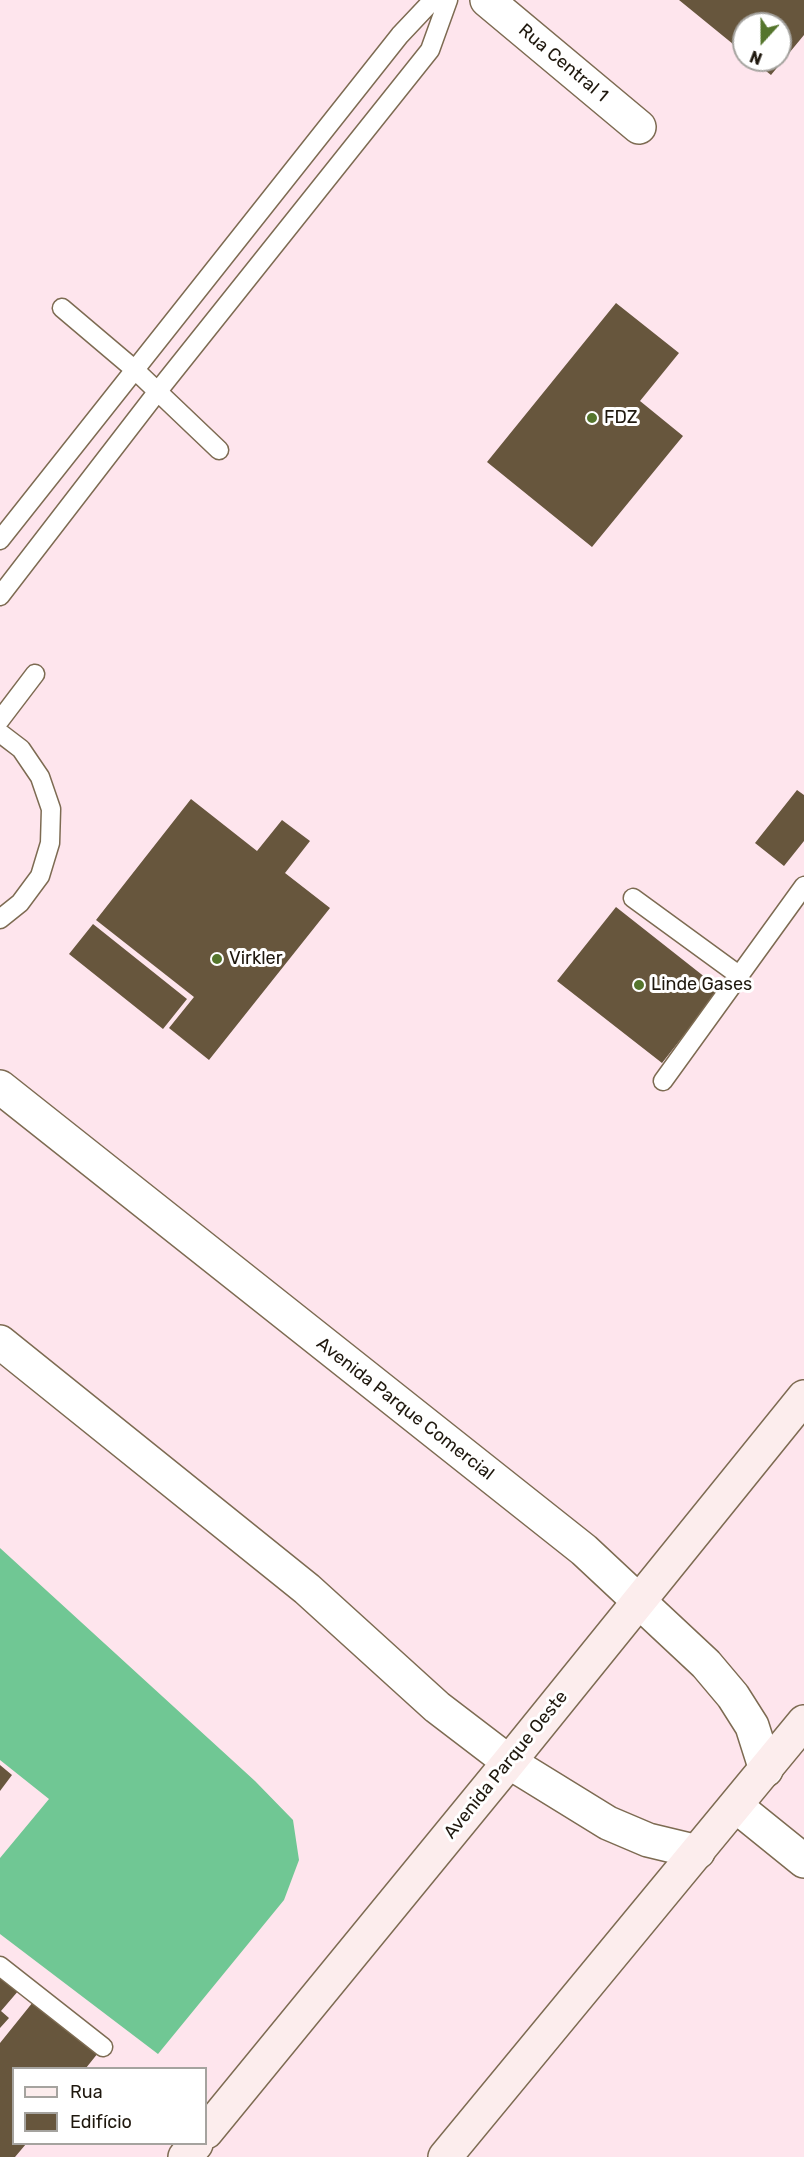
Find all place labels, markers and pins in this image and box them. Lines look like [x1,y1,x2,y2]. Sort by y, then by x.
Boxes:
place label: FDZ [604,407,638,429]
marker: FDZ [585,411,599,425]
place label: Virkler [229,948,283,970]
marker: Virkler [210,952,224,966]
place label: Linde Gases [651,974,752,996]
marker: Linde Gases [632,978,646,992]

